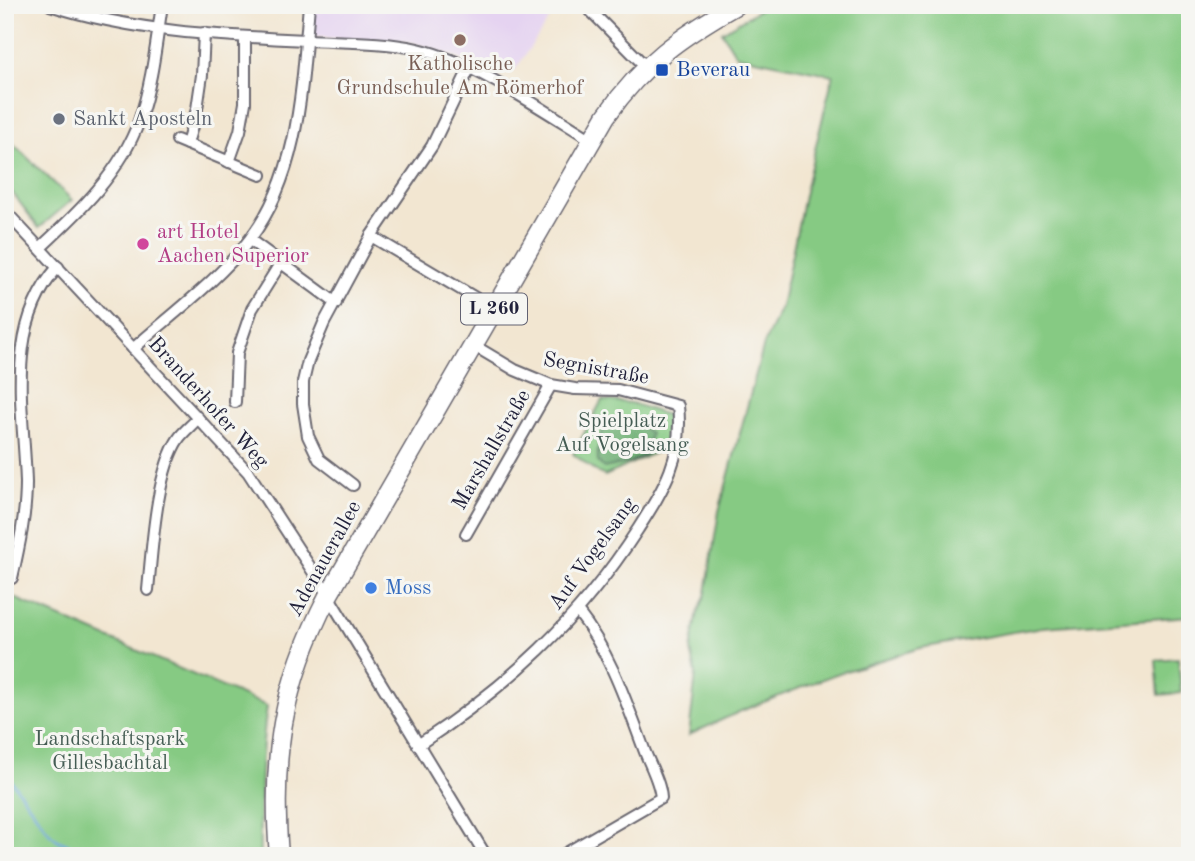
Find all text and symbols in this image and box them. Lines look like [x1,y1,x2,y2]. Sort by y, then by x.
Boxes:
marker: Katholische Grundschule Am Römerhof [452,32,468,48]
place label: Katholische Grundschule Am Römerhof [336,54,585,99]
place label: Beverau [676,60,750,81]
marker: Beverau [654,62,670,78]
place label: Sankt Aposteln [73,109,212,130]
marker: Sankt Aposteln [51,111,67,127]
place label: art Hotel Aachen Superior [157,222,309,267]
marker: art Hotel Aachen Superior [135,236,151,252]
road number: L 260 [461,294,527,324]
street label: Branderhofer Weg [144,333,273,473]
street label: Segnistraße [541,349,651,389]
street label: Marshallstraße [449,386,535,514]
park label: Spielplatz Auf Vogelsang [555,411,689,456]
street label: Auf Vogelsang [545,493,641,614]
street label: Adenauerallee [285,498,365,620]
place label: Moss [385,578,431,599]
marker: Moss [363,580,379,596]
park label: Landschaftspark Gillesbachtal [35,729,186,774]

